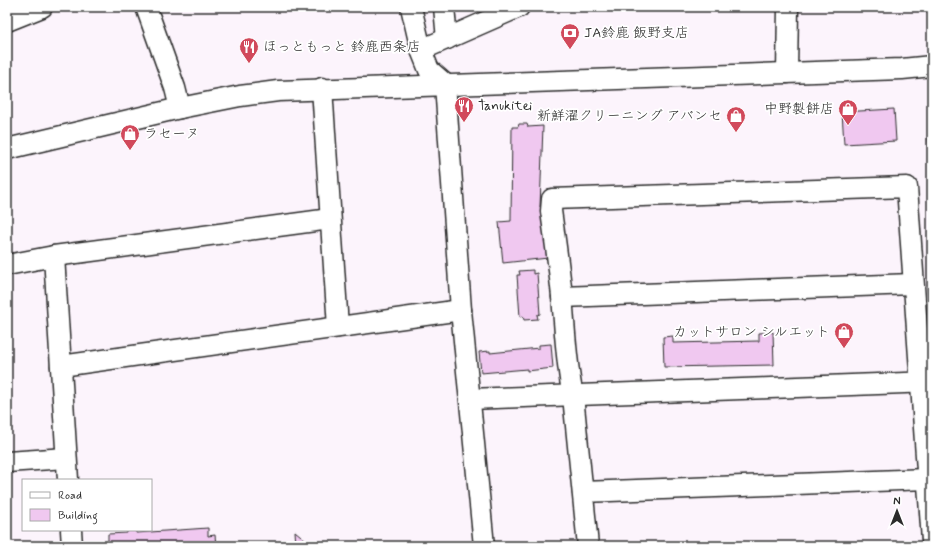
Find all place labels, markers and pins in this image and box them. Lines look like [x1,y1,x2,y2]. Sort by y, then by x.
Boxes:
bank icon: JA鈴鹿 飯野支店 [559,22,581,50]
place label: JA鈴鹿 飯野支店 [584,24,689,42]
restaurant icon: ほっともっと 鈴鹿西条店 [238,36,260,64]
place label: ほっともっと 鈴鹿西条店 [263,38,421,56]
restaurant icon: Tanukitei [453,95,475,123]
place label: Tanukitei [478,97,532,115]
shop icon: 中野製餅店 [837,98,859,126]
place label: 中野製餅店 [764,100,834,118]
shop icon: 新鮮濯クリーニング アバンセ [725,105,747,133]
place label: 新鮮濯クリーニング アバンセ [537,107,722,125]
shop icon: ラセーヌ [119,123,141,151]
place label: ラセーヌ [144,125,199,143]
shop icon: カットサロン シルエット [833,321,855,349]
place label: カットサロン シルエット [673,323,830,341]

